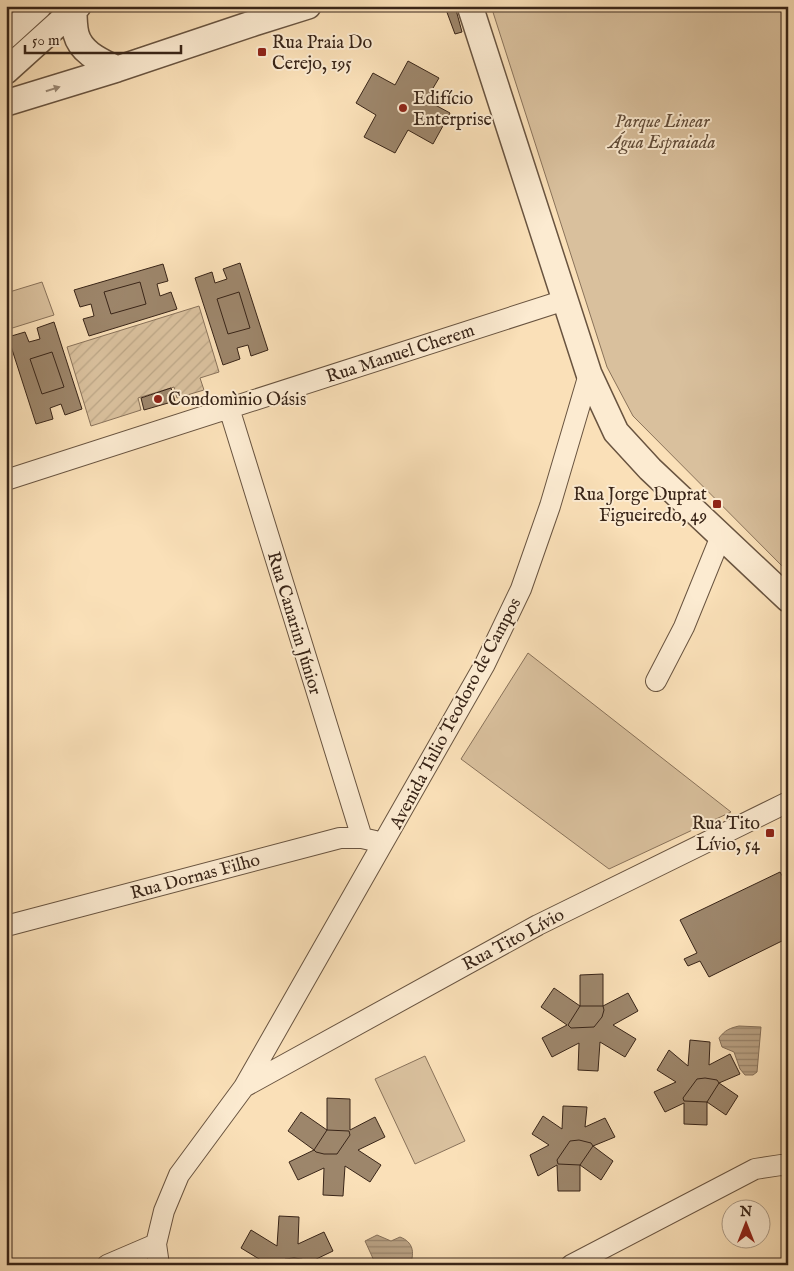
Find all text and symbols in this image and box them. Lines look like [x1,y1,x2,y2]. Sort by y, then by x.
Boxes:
scale bar [25,22,181,54]
text: 50 m [32,31,60,50]
place label: Rua Praia Do Cerejo, 195 [272,32,372,76]
marker: Rua Praia Do Cerejo, 195 [256,46,268,58]
one-way arrow [46,84,61,92]
place label: Edifício Enterprise [413,88,492,132]
marker: Edifício Enterprise [397,102,409,114]
park label: Parque Linear Água Espraiada [606,111,716,155]
street label: Rua Manuel Cherem [323,320,478,389]
place label: Condomìnio Oásis [168,389,306,412]
marker: Condomìnio Oásis [152,393,164,405]
place label: Rua Jorge Duprat Figueiredo, 49 [573,484,707,528]
marker: Rua Jorge Duprat Figueiredo, 49 [711,498,723,510]
street label: Rua Canarim Júnior [261,549,326,698]
street label: Avenida Tulio Teodoro de Campos [385,594,527,834]
place label: Rua Tito Lívio, 54 [692,813,760,857]
marker: Rua Tito Lívio, 54 [764,827,776,839]
street label: Rua Dornas Filho [128,849,263,906]
street label: Rua Tito Lívio [459,904,569,977]
north arrow [722,1198,772,1248]
text: N [739,1203,752,1221]

